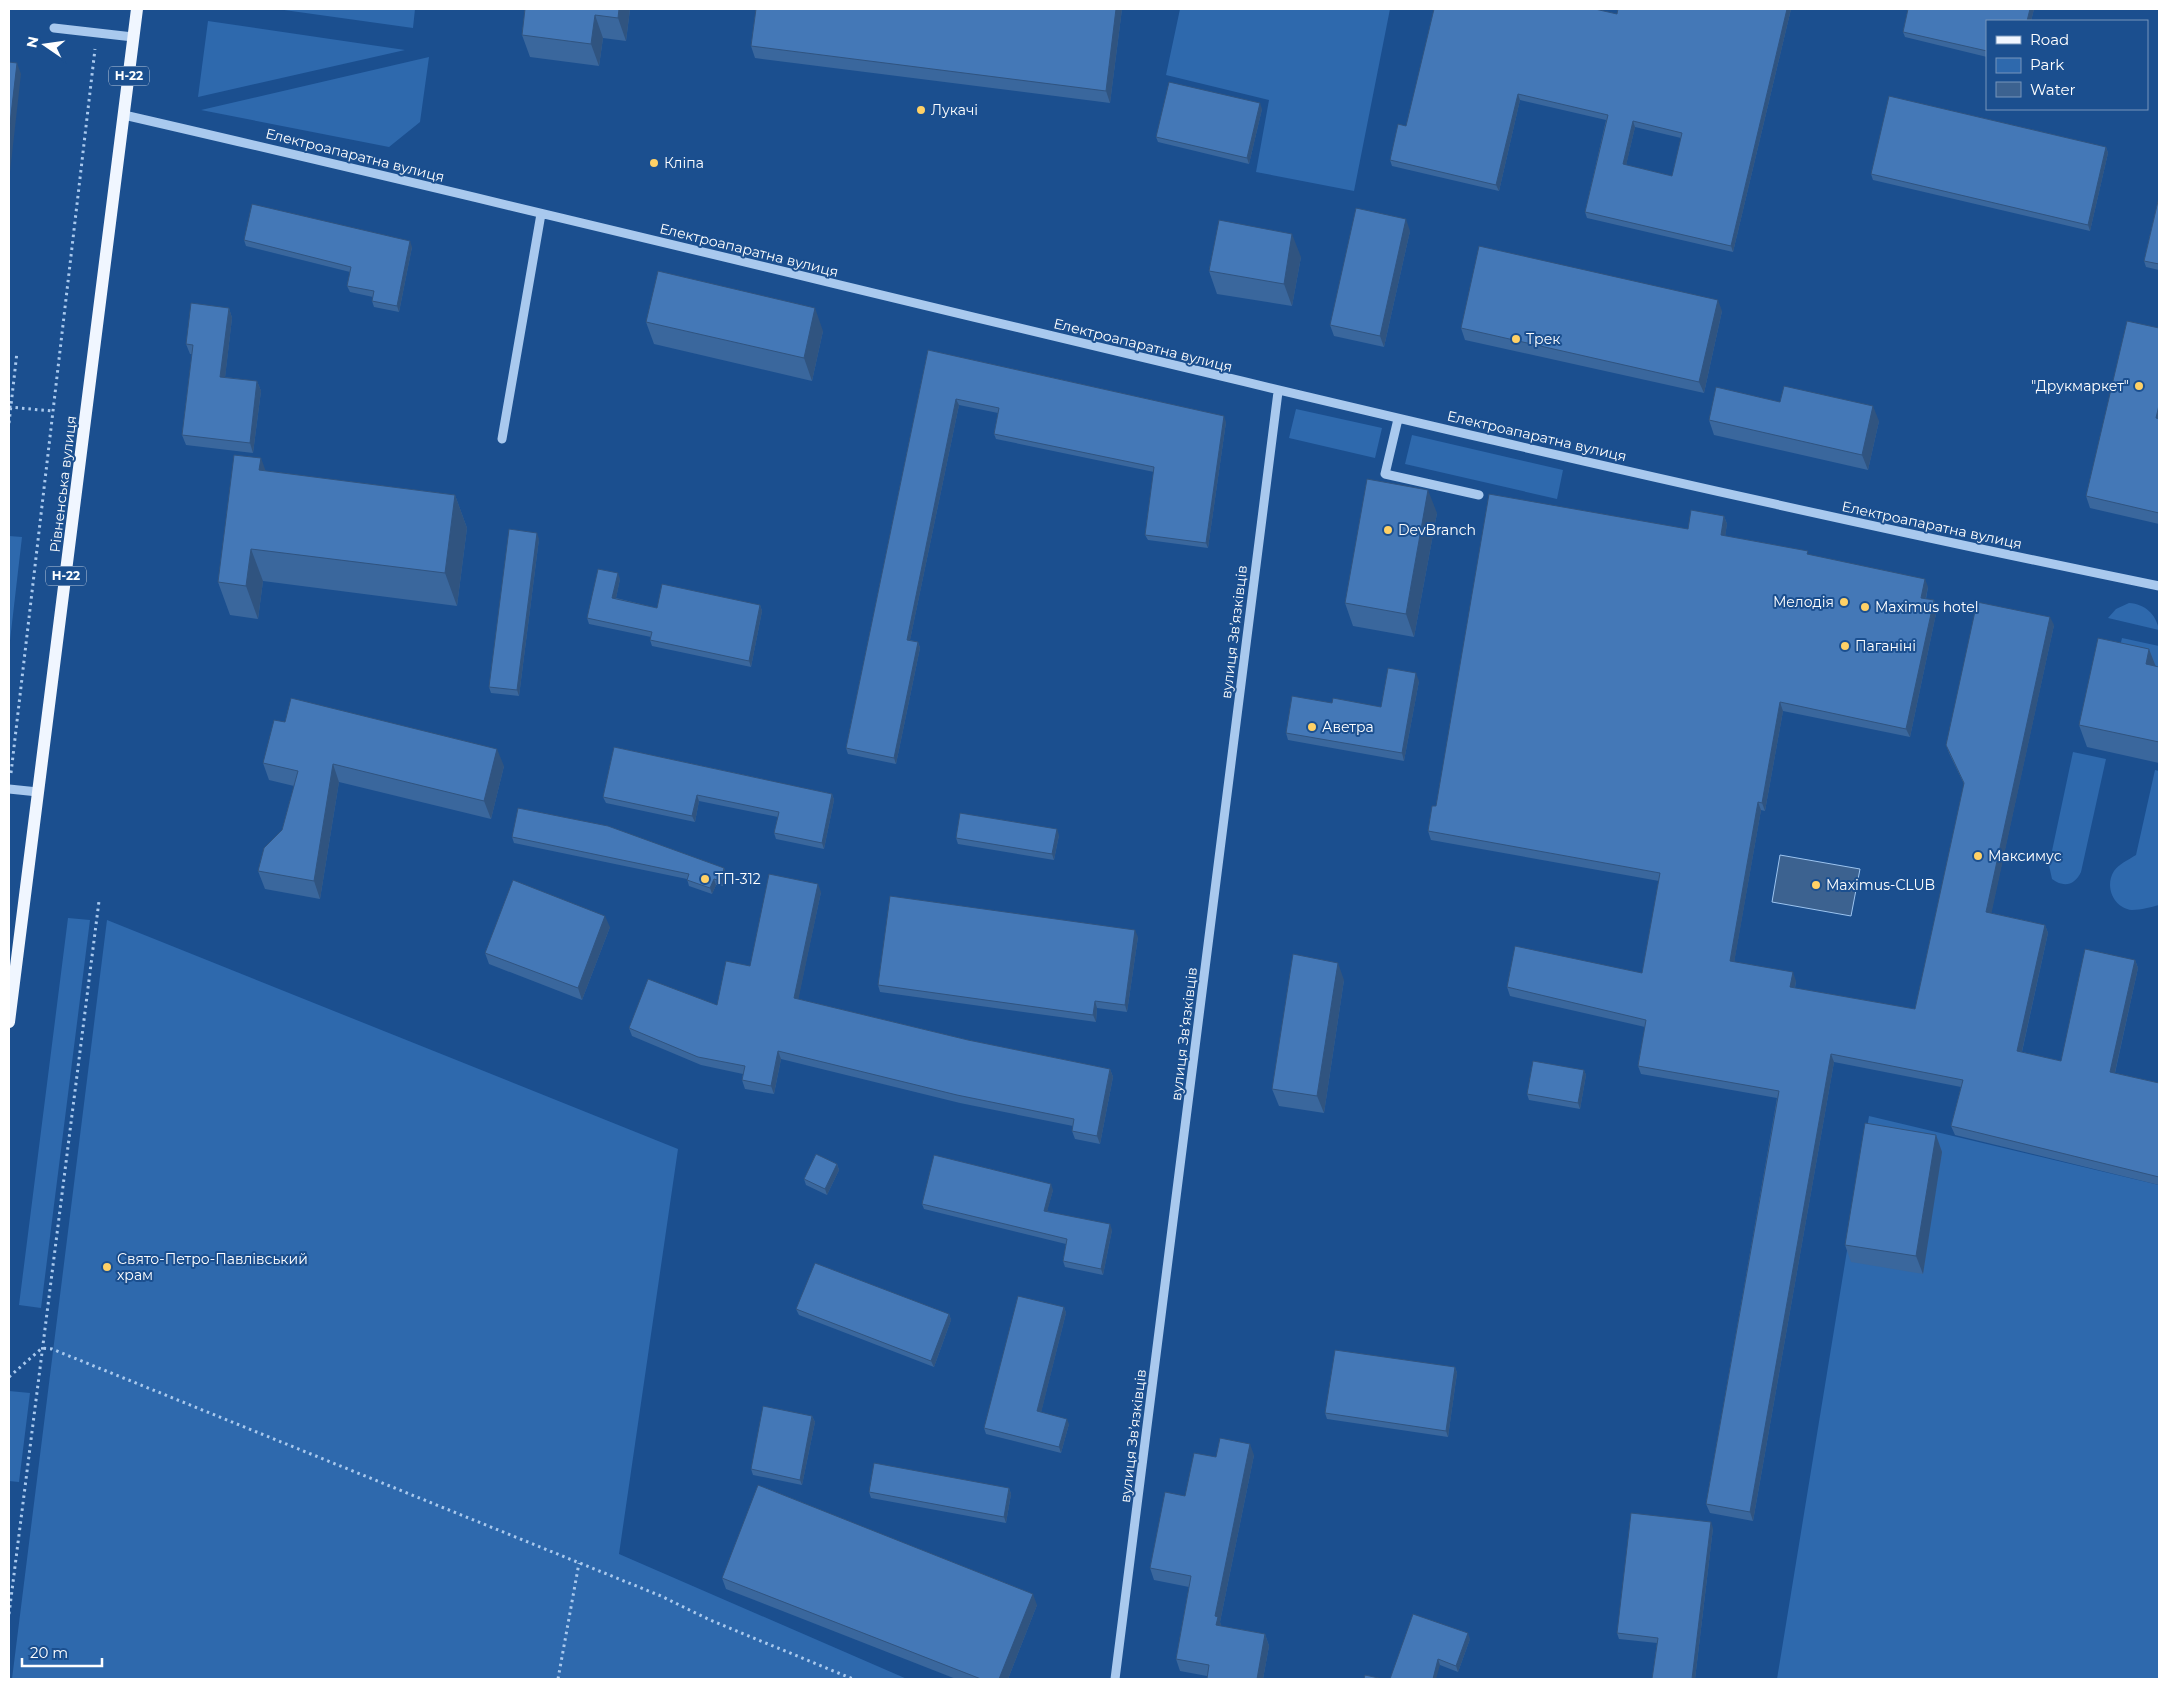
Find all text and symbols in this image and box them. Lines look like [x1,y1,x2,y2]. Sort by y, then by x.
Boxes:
north arrow [20,20,70,70]
legend [1986,20,2148,110]
text: Road [2030,30,2069,49]
text: N [22,35,42,50]
text: Park [2030,55,2064,74]
road number: Н-22 [109,66,149,85]
text: Water [2030,80,2076,99]
place label: Лукачі [931,101,978,119]
marker: Лукачі [915,104,927,116]
street label: Електроапаратна вулиця [264,124,446,186]
place label: Кліпа [664,154,704,172]
marker: Кліпа [648,157,660,169]
street label: Електроапаратна вулиця [658,219,840,281]
street label: Електроапаратна вулиця [1052,314,1234,376]
place label: Трек [1526,330,1560,348]
marker: Трек [1510,333,1522,345]
place label: "Друкмаркет" [2031,377,2129,395]
marker: "Друкмаркет" [2133,380,2145,392]
street label: Електроапаратна вулиця [1445,407,1629,465]
street label: Рівненська вулиця [46,415,80,553]
street label: Електроапаратна вулиця [1840,497,2024,553]
place label: DevBranch [1398,521,1476,539]
marker: DevBranch [1382,524,1394,536]
street label: вулиця Звʼязківців [1217,564,1251,700]
road number: Н-22 [46,566,86,586]
place label: Мелодія [1773,593,1834,611]
marker: Мелодія [1838,596,1850,608]
place label: Maximus hotel [1875,598,1979,616]
marker: Maximus hotel [1859,601,1871,613]
place label: Паганіні [1855,637,1916,655]
marker: Паганіні [1839,640,1851,652]
place label: Аветра [1322,718,1374,736]
marker: Аветра [1306,721,1318,733]
place label: Максимус [1988,847,2062,865]
marker: Максимус [1972,850,1984,862]
place label: ТП-312 [715,870,761,888]
marker: ТП-312 [699,873,711,885]
place label: Maximus-CLUB [1826,876,1935,894]
marker: Maximus-CLUB [1810,879,1822,891]
street label: вулиця Звʼязківців [1167,966,1201,1102]
place label: Свято-Петро-Павлівський храм [117,1250,308,1284]
marker: Свято-Петро-Павлівський храм [101,1261,113,1273]
street label: вулиця Звʼязківців [1116,1368,1150,1504]
scale bar [22,1636,102,1668]
text: 20 m [30,1643,68,1662]

